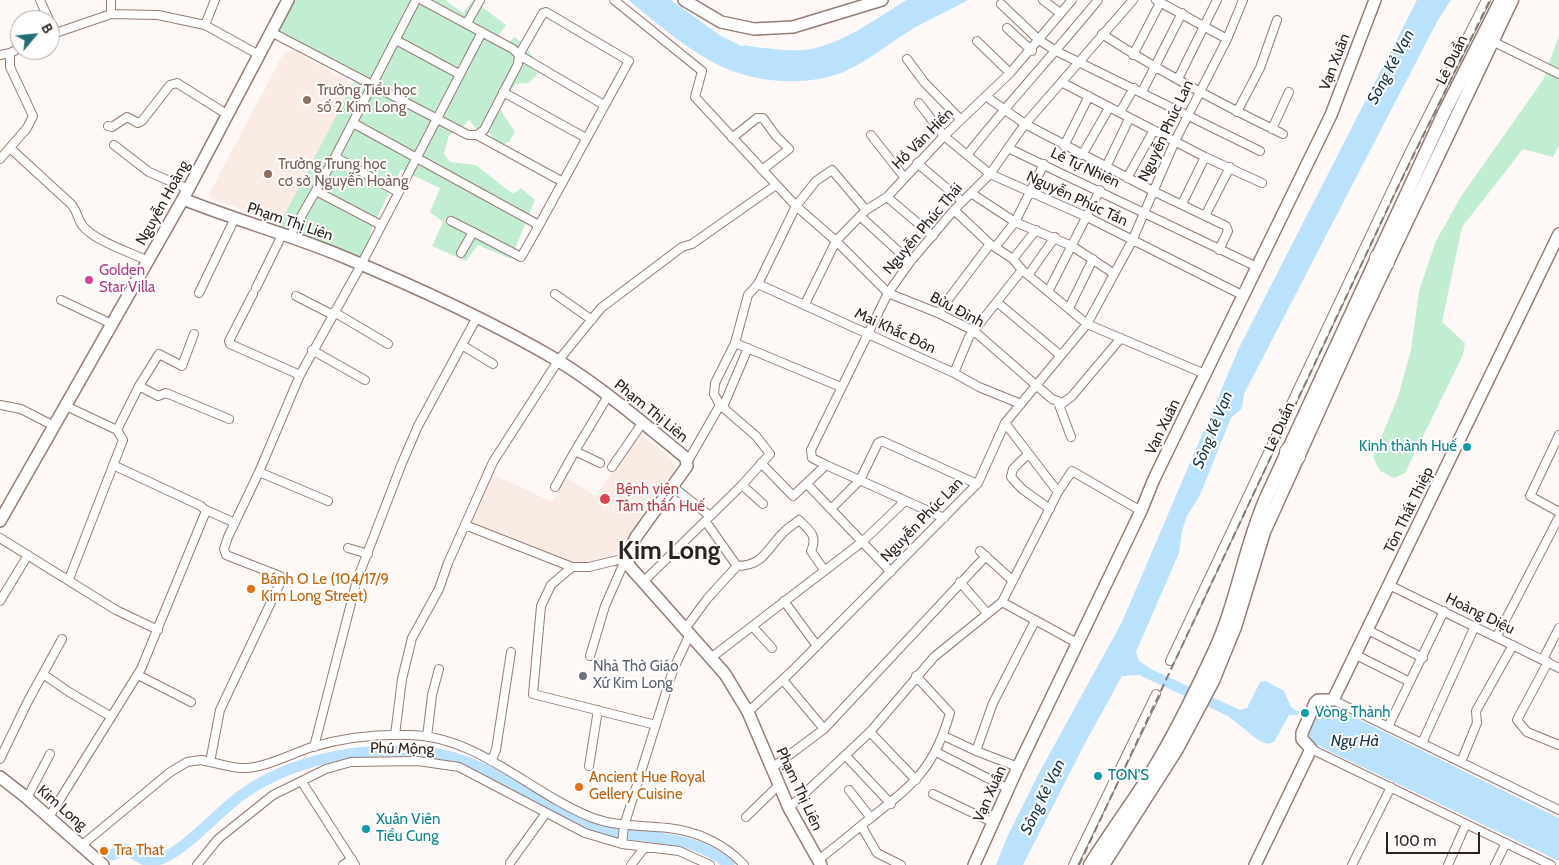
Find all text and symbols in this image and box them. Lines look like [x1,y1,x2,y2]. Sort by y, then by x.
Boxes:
north arrow [10,10,60,60]
text: B [37,20,57,37]
water label: Sông Kẻ Vạn [1363,27,1419,107]
street label: Vạn Xuân [1316,31,1354,93]
street label: Lê Duẩn [1432,32,1472,88]
street label: Nguyễn Phúc Lan [1135,77,1197,185]
place label: Trường Tiểu học số 2 Kim Long [317,82,417,117]
marker: Trường Tiểu học số 2 Kim Long [301,94,313,106]
street label: Hồ Văn Hiến [889,105,957,173]
street label: Lê Tự Nhiên [1048,144,1122,192]
place label: Trường Trung học cơ sở Nguyễn Hoàng [278,156,408,191]
street label: Nguyễn Hoàng [132,157,194,249]
marker: Trường Trung học cơ sở Nguyễn Hoàng [262,168,274,180]
street label: Nguyễn Phúc Tần [1023,168,1131,230]
street label: Nguyễn Phúc Thái [880,180,966,278]
street label: Phạm Thị Liên [245,199,335,245]
place label: Golden Star Villa [99,262,155,297]
marker: Golden Star Villa [83,274,95,286]
street label: Bửu Đình [927,288,987,332]
street label: Mai Khắc Đôn [852,304,938,358]
street label: Phạm Thị Liên [610,376,692,446]
water label: Sông Kẻ Vạn [1189,389,1237,471]
street label: Vạn Xuân [1142,396,1184,458]
street label: Lê Duẩn [1261,399,1299,455]
place label: Kinh thành Huế [1359,438,1457,456]
marker: Kinh thành Huế [1461,441,1473,453]
street label: Tôn Thất Thiệp [1380,464,1438,556]
street label: Nguyễn Phúc Lan [877,474,967,566]
place label: Bệnh viện Tâm thần Huế [616,481,705,516]
marker: Bệnh viện Tâm thần Huế [598,492,612,506]
district label: Kim Long [618,537,720,567]
place label: Bánh O Le (104/17/9 Kim Long Street) [261,571,389,606]
marker: Bánh O Le (104/17/9 Kim Long Street) [245,583,257,595]
street label: Hoàng Diệu [1443,590,1517,638]
place label: Nhà Thờ Giáo Xứ Kim Long [593,658,678,693]
marker: Nhà Thờ Giáo Xứ Kim Long [577,670,589,682]
place label: Vòng Thành [1315,704,1390,722]
marker: Vòng Thành [1299,707,1311,719]
water label: Ngự Hà [1331,731,1379,751]
street label: Phú Mộng [370,739,434,759]
street label: Phạm Thị Liên [772,745,826,833]
water label: Sông Kẻ Vạn [1017,756,1069,838]
street label: Vạn Xuân [970,763,1010,825]
place label: TON'S [1108,767,1149,785]
place label: Ancient Hue Royal Gellery Cuisine [589,769,705,804]
marker: TON'S [1092,770,1104,782]
marker: Ancient Hue Royal Gellery Cuisine [573,781,585,793]
street label: Kim Long [33,782,91,834]
place label: Xuân Viên Tiểu Cung [376,811,440,846]
scale bar [1389,822,1483,854]
marker: Xuân Viên Tiểu Cung [360,823,372,835]
text: 100 m [1394,832,1436,850]
place label: Tra That [114,842,164,860]
marker: Tra That [98,845,110,857]

